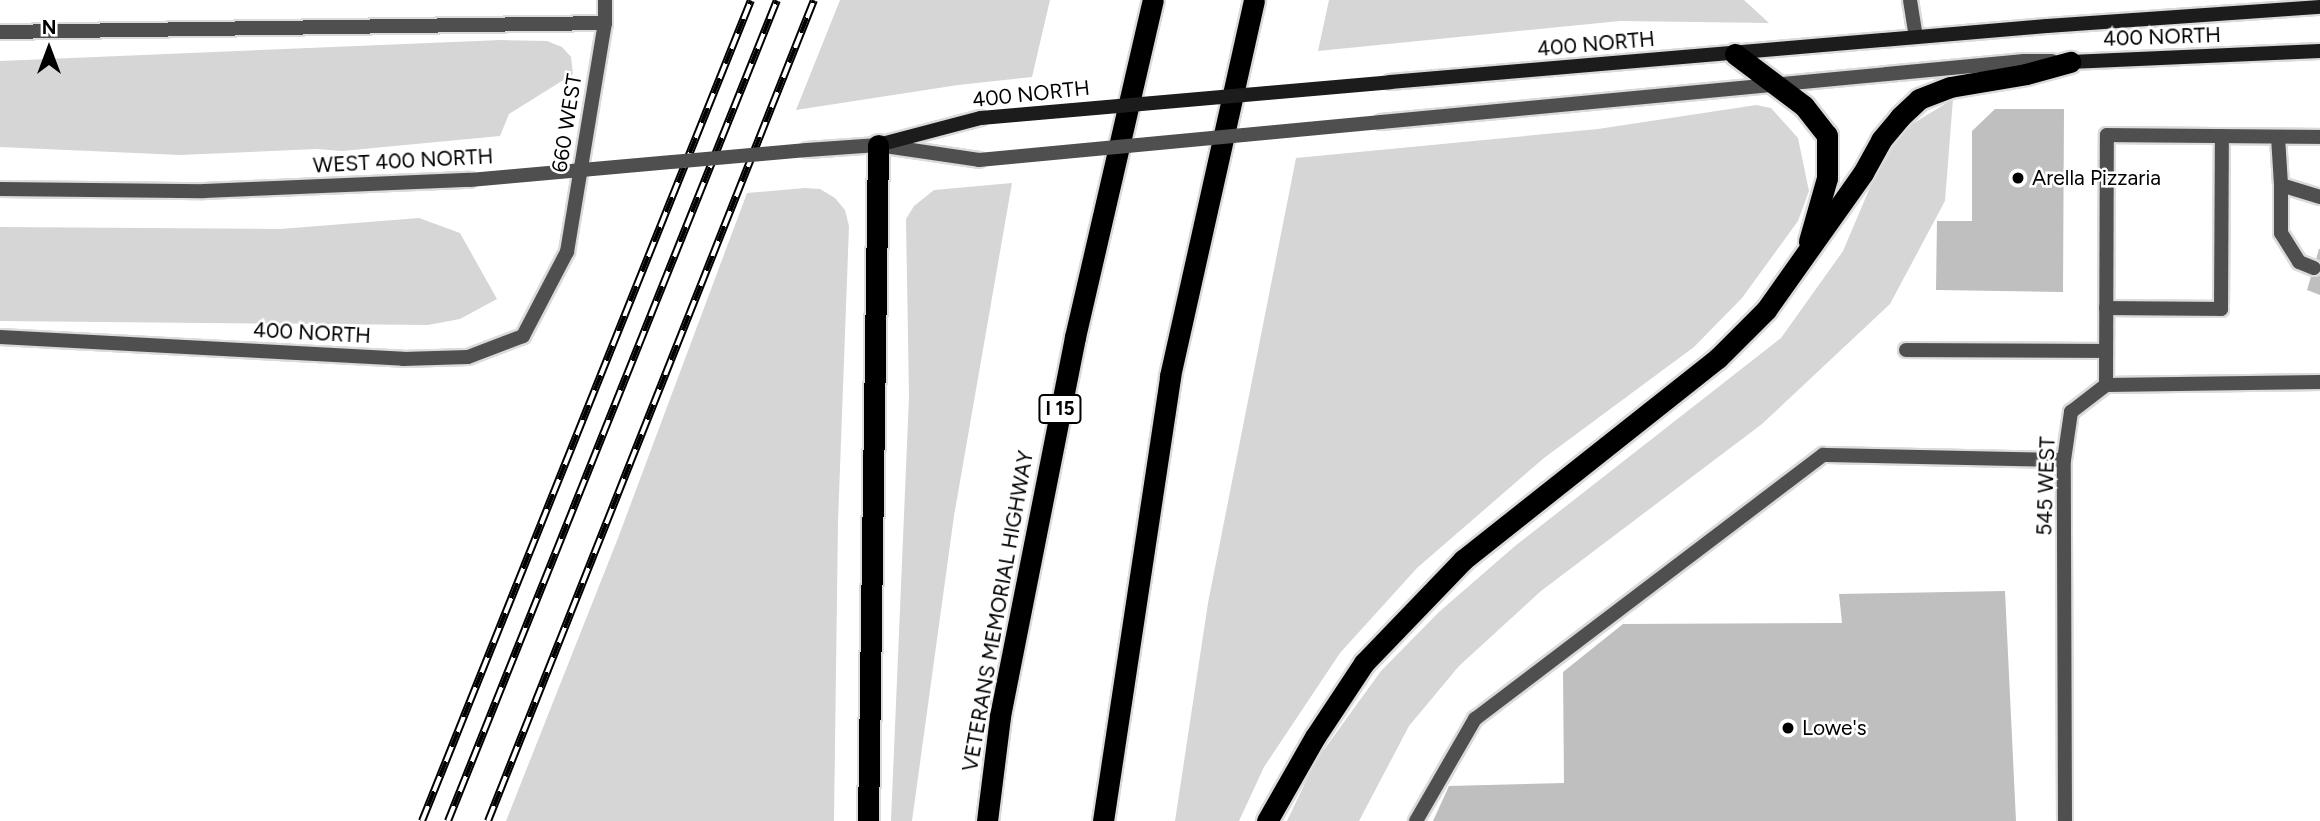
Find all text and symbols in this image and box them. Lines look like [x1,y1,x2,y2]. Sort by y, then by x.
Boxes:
north arrow [14,14,84,84]
text: N [42,16,56,39]
street label: 400 NORTH [2103,22,2221,52]
street label: 400 NORTH [1536,26,1656,62]
street label: 660 WEST [547,72,587,174]
street label: 400 NORTH [971,75,1091,113]
street label: WEST 400 NORTH [312,144,494,178]
place label: Arella Pizzaria [2032,165,2161,191]
marker: Arella Pizzaria [2010,170,2026,186]
street label: 400 NORTH [252,317,372,349]
road number: I 15 [1037,394,1083,424]
street label: 545 WEST [2032,436,2060,536]
street label: VETERANS MEMORIAL HIGHWAY [957,449,1039,773]
place label: Lowe's [1802,715,1866,741]
marker: Lowe's [1780,720,1796,736]

